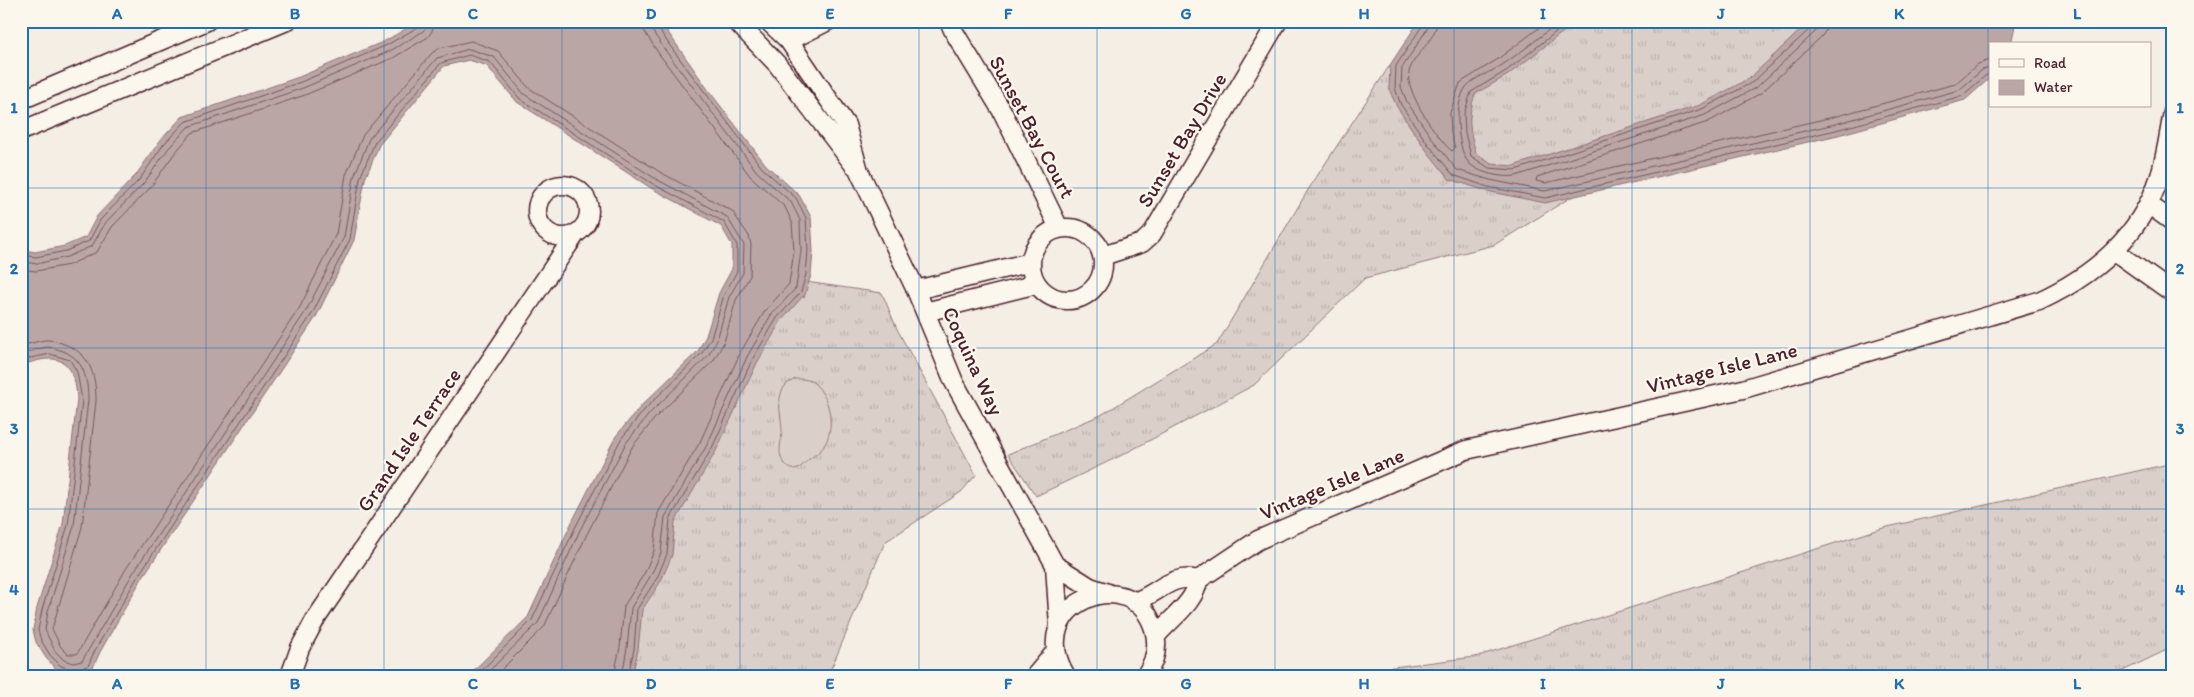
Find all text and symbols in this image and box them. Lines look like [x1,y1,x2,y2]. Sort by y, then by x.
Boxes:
text: A [111,4,123,23]
text: B [290,4,301,23]
text: C [468,4,479,23]
text: D [646,4,657,23]
text: E [826,4,835,23]
text: F [1004,4,1013,23]
text: G [1180,4,1192,23]
text: H [1358,4,1370,23]
text: I [1540,4,1546,23]
text: J [1716,4,1725,23]
text: K [1894,4,1905,23]
text: L [2073,4,2082,23]
legend [1989,42,2152,108]
street label: Sunset Bay Court [984,51,1081,202]
text: Road [2034,54,2067,72]
street label: Sunset Bay Drive [1132,68,1232,212]
text: Water [2034,78,2073,96]
text: 1 [10,98,18,117]
text: 1 [2176,98,2184,117]
text: 2 [10,259,19,278]
text: 2 [2176,259,2185,278]
street label: Coquina Way [937,303,1010,419]
street label: Vintage Isle Lane [1644,337,1800,398]
street label: Grand Isle Terrace [351,363,466,516]
text: 3 [10,419,19,438]
text: 3 [2176,419,2185,438]
street label: Vintage Isle Lane [1256,442,1408,525]
text: 4 [9,580,19,599]
text: 4 [2175,580,2185,599]
text: A [111,674,123,693]
text: B [290,674,301,693]
text: C [468,674,479,693]
text: D [646,674,657,693]
text: E [826,674,835,693]
text: F [1004,674,1013,693]
text: G [1180,674,1192,693]
text: H [1358,674,1370,693]
text: I [1540,674,1546,693]
text: J [1716,674,1725,693]
text: K [1894,674,1905,693]
text: L [2073,674,2082,693]

